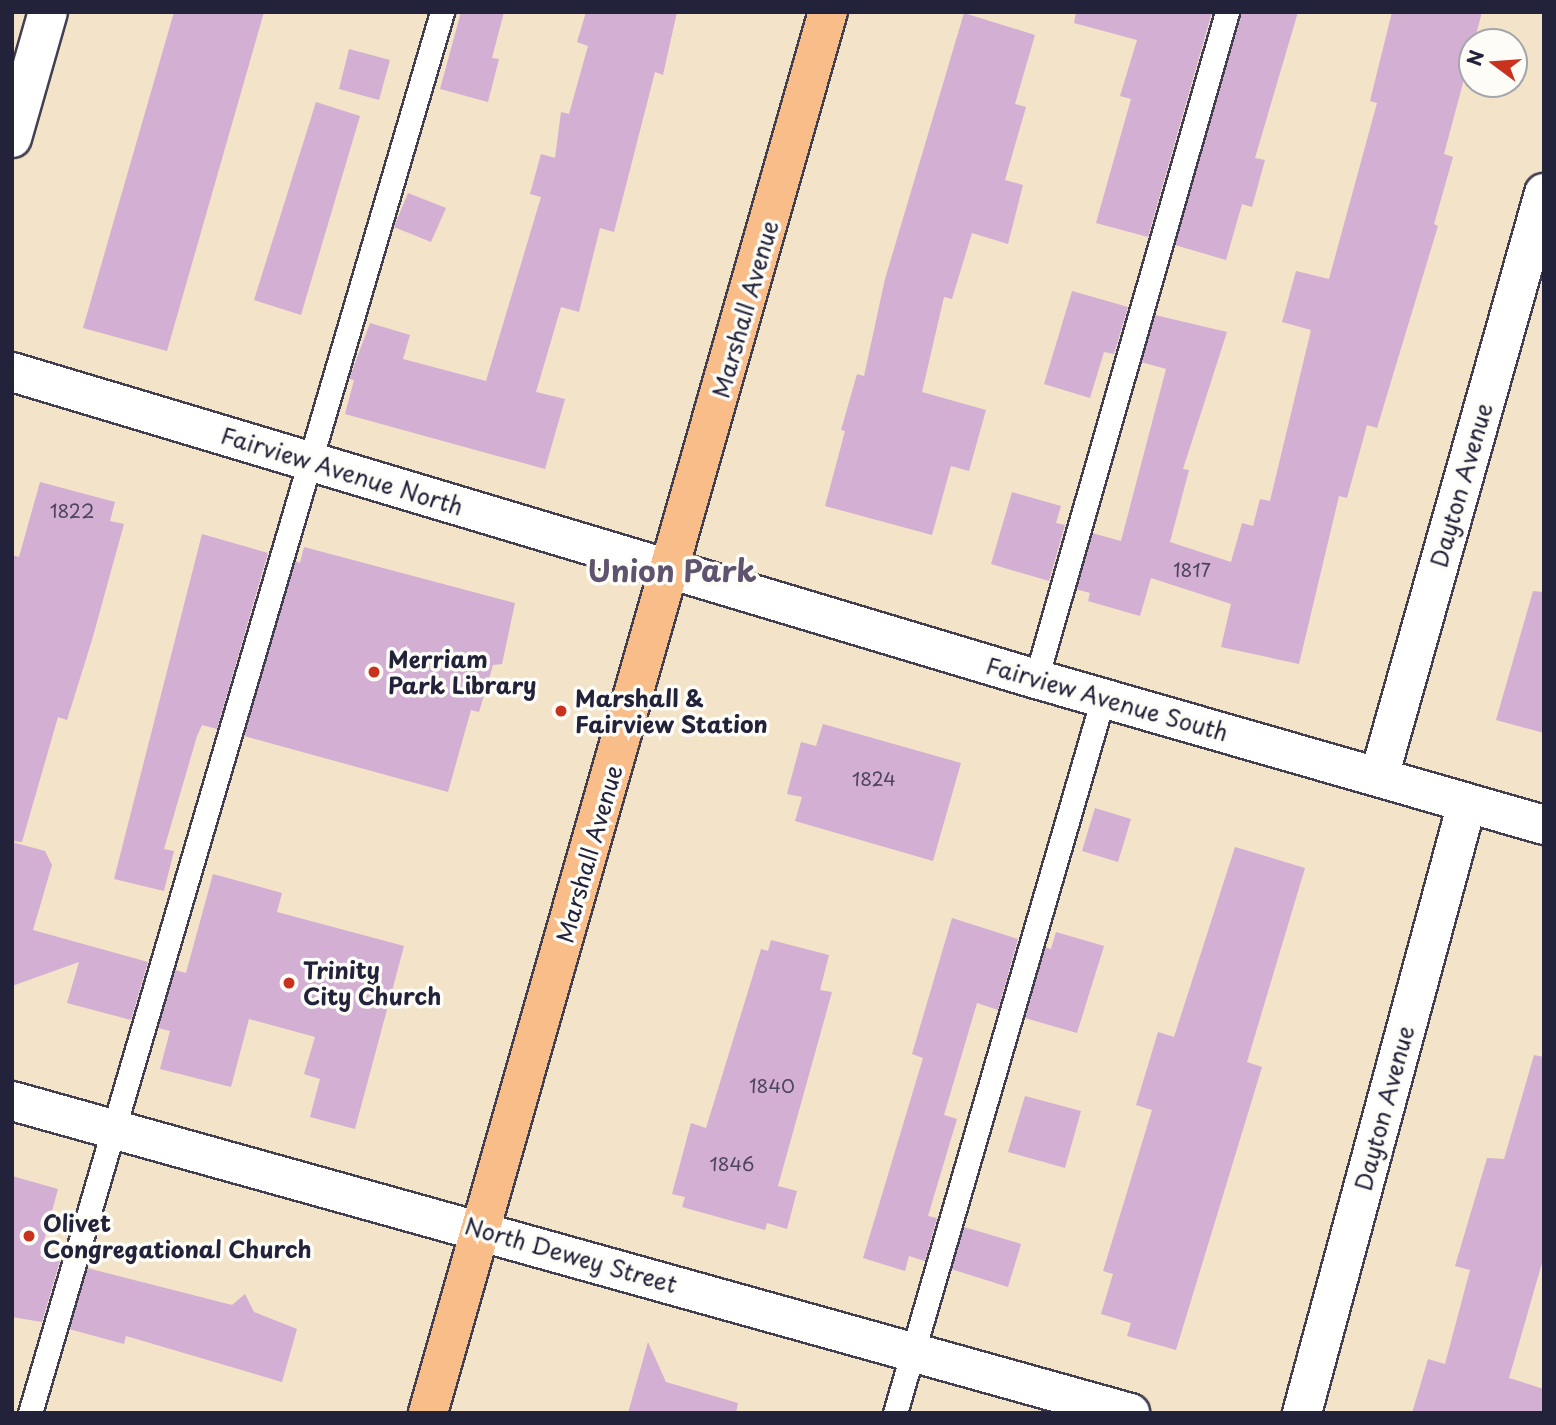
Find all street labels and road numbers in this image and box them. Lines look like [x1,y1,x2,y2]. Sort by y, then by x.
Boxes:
street label: Marshall Avenue [706,217,784,401]
street label: Dayton Avenue [1425,401,1497,569]
street label: Fairview Avenue North [218,421,466,521]
street label: Fairview Avenue South [983,651,1231,747]
street label: Marshall Avenue [550,762,628,946]
street label: Dayton Avenue [1349,1024,1419,1192]
street label: North Dewey Street [461,1211,681,1299]

